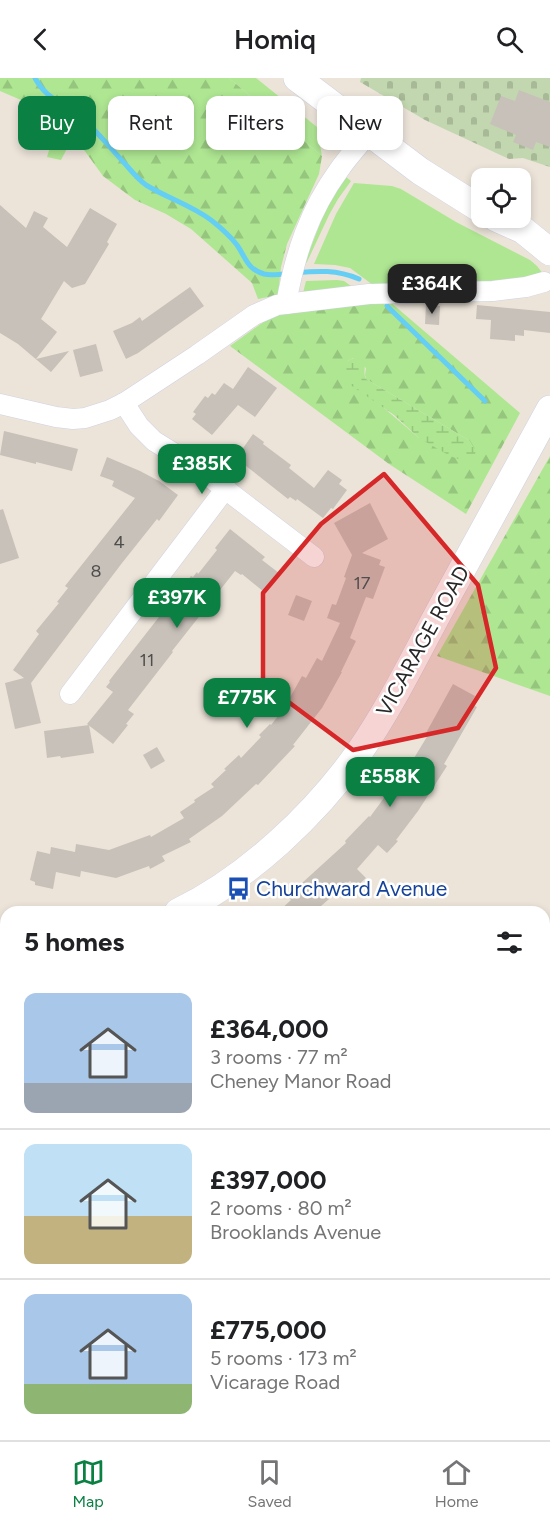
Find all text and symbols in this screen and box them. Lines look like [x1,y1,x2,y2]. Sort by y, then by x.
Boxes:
icon: back [24,23,57,56]
text: Homiq [234,23,316,56]
icon: search [493,23,526,56]
chip: Buy [18,96,96,150]
chip: Rent [108,96,194,150]
chip: Filters [206,96,305,150]
chip: New [317,96,403,150]
map controls [471,168,531,228]
button: locate [471,168,531,228]
pin: £364K [390,264,474,315]
text: £364K [402,271,462,295]
pin: £385K [160,444,244,495]
text: £385K [172,451,232,475]
house number: 4 [113,531,125,553]
house number: 8 [90,560,102,582]
street label: VICARAGE ROAD [371,561,474,720]
house number: 17 [353,572,371,594]
pin: £397K [135,578,219,629]
text: £397K [147,585,207,609]
house number: 11 [140,649,154,671]
pin: £775K [205,678,289,729]
text: £775K [217,685,277,709]
pin: £558K [348,757,432,808]
text: £558K [360,764,420,788]
bus stop icon: Churchward Avenue [225,876,251,902]
place label: Churchward Avenue [256,876,447,901]
text: 5 homes [24,926,124,958]
icon: filters [493,926,526,959]
text: £364,000 [210,1013,329,1045]
icon: home [72,1017,144,1089]
text: 3 rooms · 77 m² [210,1045,348,1069]
text: Cheney Manor Road [210,1069,391,1093]
text: £397,000 [210,1164,327,1196]
icon: home [72,1168,144,1240]
text: 2 rooms · 80 m² [210,1196,352,1220]
text: Brooklands Avenue [210,1220,381,1244]
text: £775,000 [210,1314,327,1346]
icon: home [72,1318,144,1390]
text: 5 rooms · 173 m² [210,1346,357,1370]
text: Vicarage Road [210,1370,340,1394]
tab: Map [72,1456,105,1511]
tab: Saved [248,1456,292,1511]
tab: Home [435,1456,478,1511]

